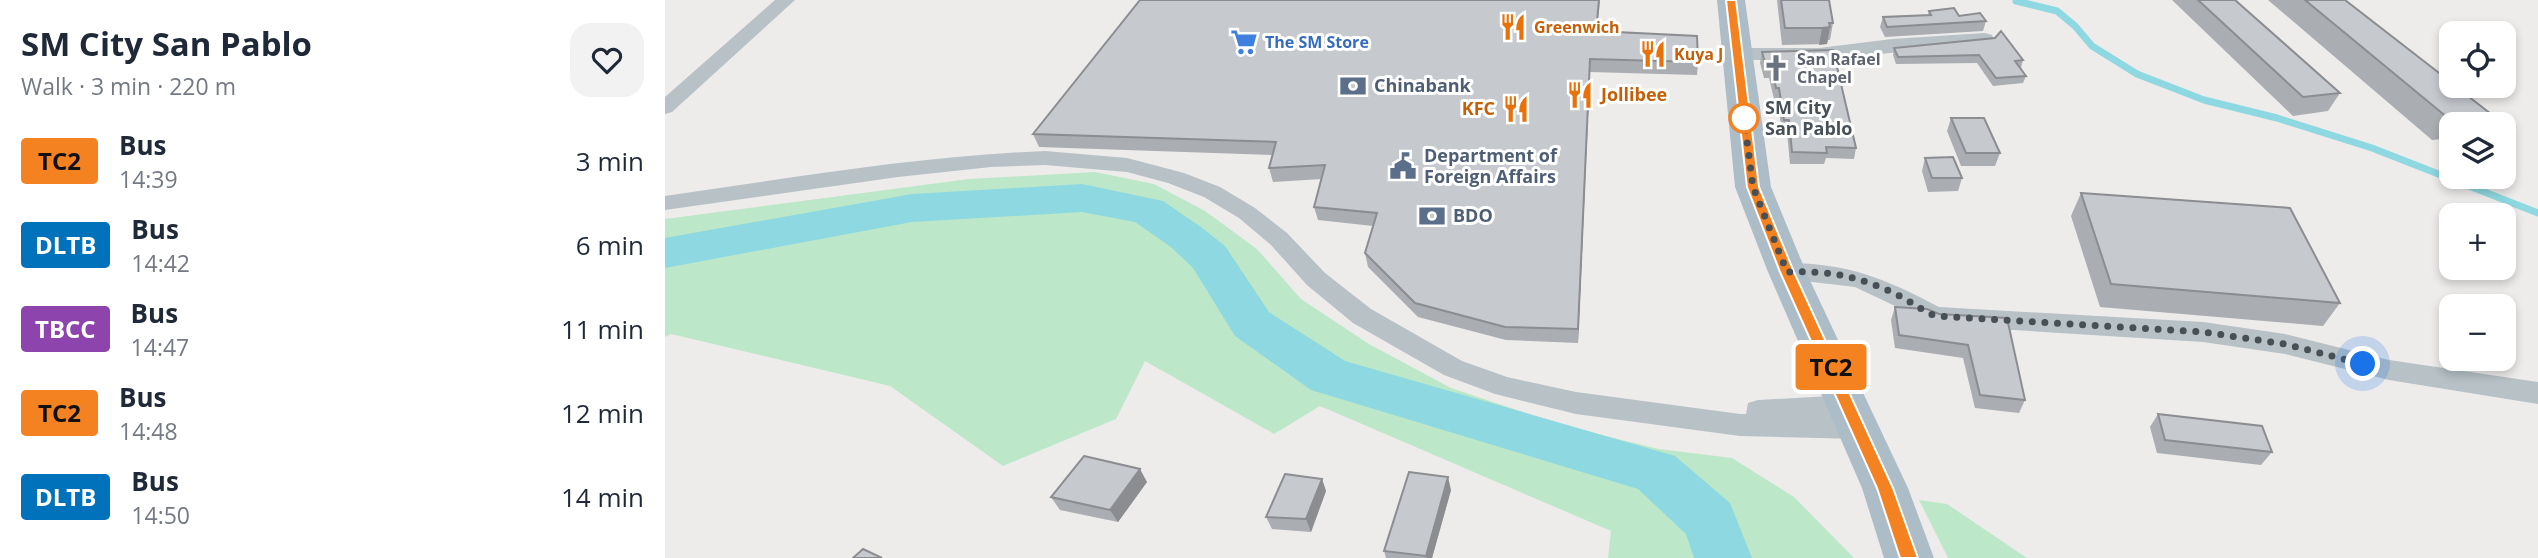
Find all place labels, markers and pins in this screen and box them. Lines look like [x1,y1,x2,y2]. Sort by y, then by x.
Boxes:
restaurant icon: Greenwich [1498,12,1528,42]
place label: Greenwich [1534,16,1620,38]
supermarket icon: The SM Store [1229,27,1259,57]
place label: The SM Store [1265,31,1369,53]
restaurant icon: Kuya J [1638,39,1668,69]
place label: Kuya J [1674,43,1723,65]
place label: San Rafael Chapel [1797,48,1881,88]
church icon: San Rafael Chapel [1761,53,1791,83]
bank icon: Chinabank [1338,71,1368,101]
place label: Chinabank [1374,73,1472,97]
restaurant icon: Jollibee [1565,80,1595,110]
place label: Jollibee [1599,82,1667,106]
restaurant icon: KFC [1501,94,1531,124]
place label: SM City San Pablo [1765,95,1853,140]
place label: KFC [1462,96,1495,120]
marker: SM City San Pablo [1729,103,1759,133]
place label: Department of Foreign Affairs [1424,143,1558,188]
public building icon: Department of Foreign Affairs [1388,151,1418,181]
bank icon: BDO [1417,201,1447,231]
place label: BDO [1453,203,1493,227]

